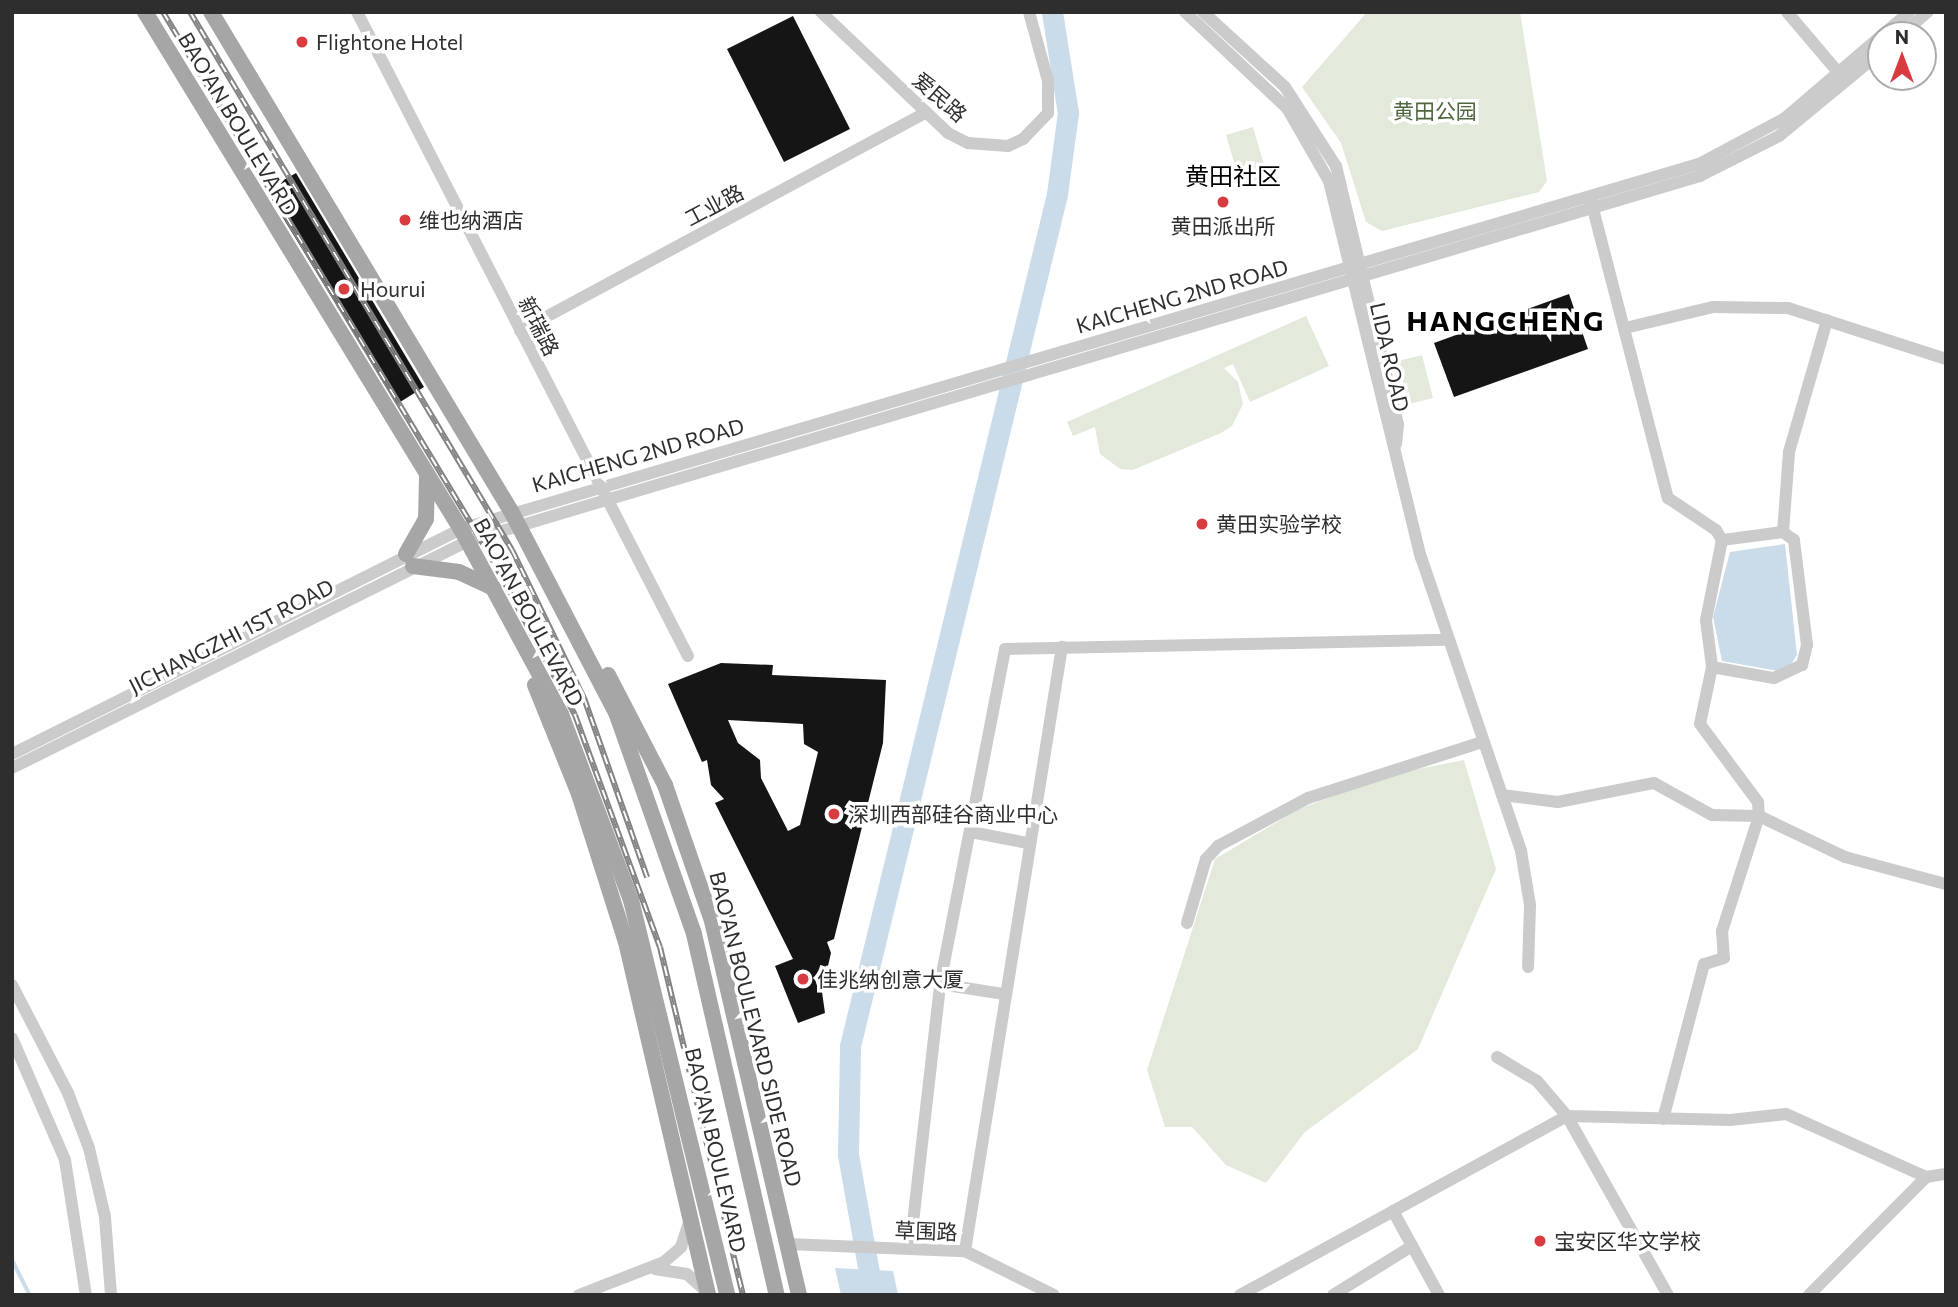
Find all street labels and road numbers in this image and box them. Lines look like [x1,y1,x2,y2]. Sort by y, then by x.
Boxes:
street label: BAO'AN BOULEVARD [173,28,303,220]
street label: 爱民路 [908,67,972,127]
street label: 工业路 [680,179,748,231]
street label: KAICHENG 2ND ROAD [1073,254,1291,338]
street label: 新瑞路 [513,292,565,360]
street label: LIDA ROAD [1365,300,1415,414]
street label: KAICHENG 2ND ROAD [529,413,747,497]
street label: BAO'AN BOULEVARD [469,514,589,710]
street label: JICHANGZHI 1ST ROAD [124,573,338,699]
street label: BAO'AN BOULEVARD SIDE ROAD [705,869,807,1189]
street label: BAO'AN BOULEVARD [680,1045,752,1255]
street label: 草围路 [894,1217,958,1245]

